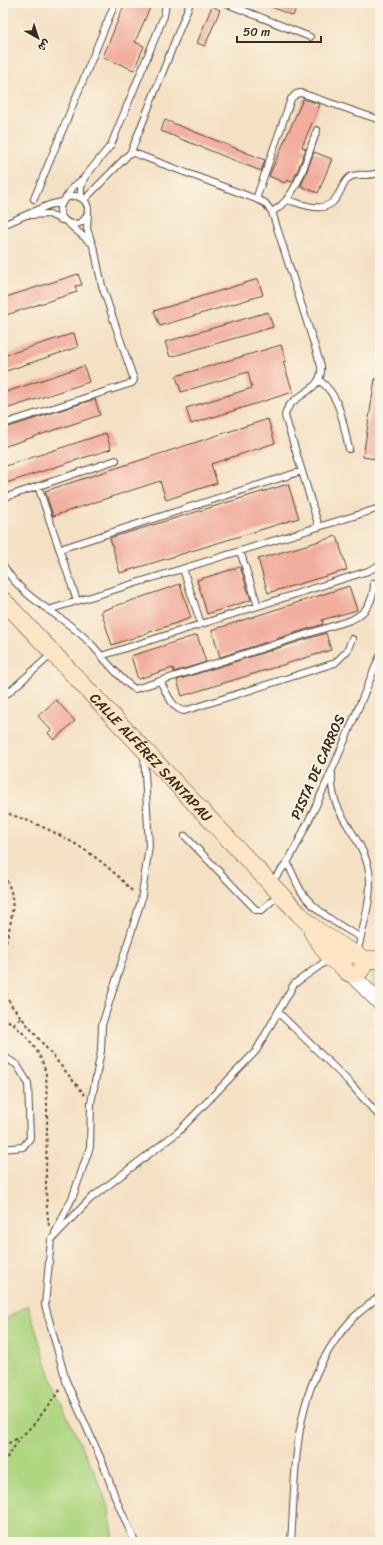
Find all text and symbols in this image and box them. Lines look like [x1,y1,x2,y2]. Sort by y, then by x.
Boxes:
north arrow [18,18,58,58]
scale bar [237,18,321,44]
text: 50 m [243,21,270,43]
text: ش [33,34,55,57]
street label: CALLE ALFÉREZ SANTAPAU [83,686,219,828]
street label: PISTA DE CARROS [284,710,353,824]

